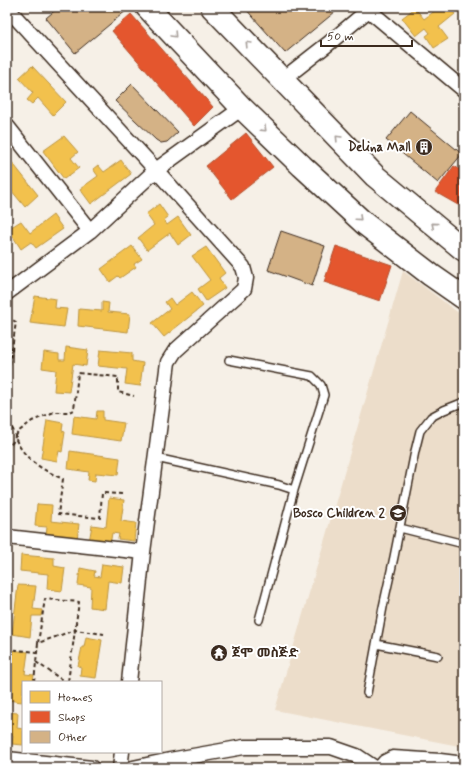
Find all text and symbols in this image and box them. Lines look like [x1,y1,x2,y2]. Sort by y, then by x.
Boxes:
scale bar [321,22,412,48]
text: 50 m [327,29,354,45]
one-way arrow [169,31,176,38]
one-way arrow [245,41,252,49]
one-way arrow [259,124,267,132]
one-way arrow [335,135,342,143]
building icon: Delina Mall [414,137,434,157]
place label: Delina Mall [348,139,411,156]
one-way arrow [354,213,362,221]
one-way arrow [431,223,438,230]
school or university icon: Bosco Children 2 [388,503,408,523]
place label: Bosco Children 2 [293,505,386,522]
temple icon: ጀሞ መስጅድ [209,643,229,663]
place label: ጀሞ መስጅድ [232,645,299,662]
legend [22,681,162,753]
text: Homes [58,690,93,706]
text: Shops [58,710,85,726]
text: Other [58,730,87,746]

